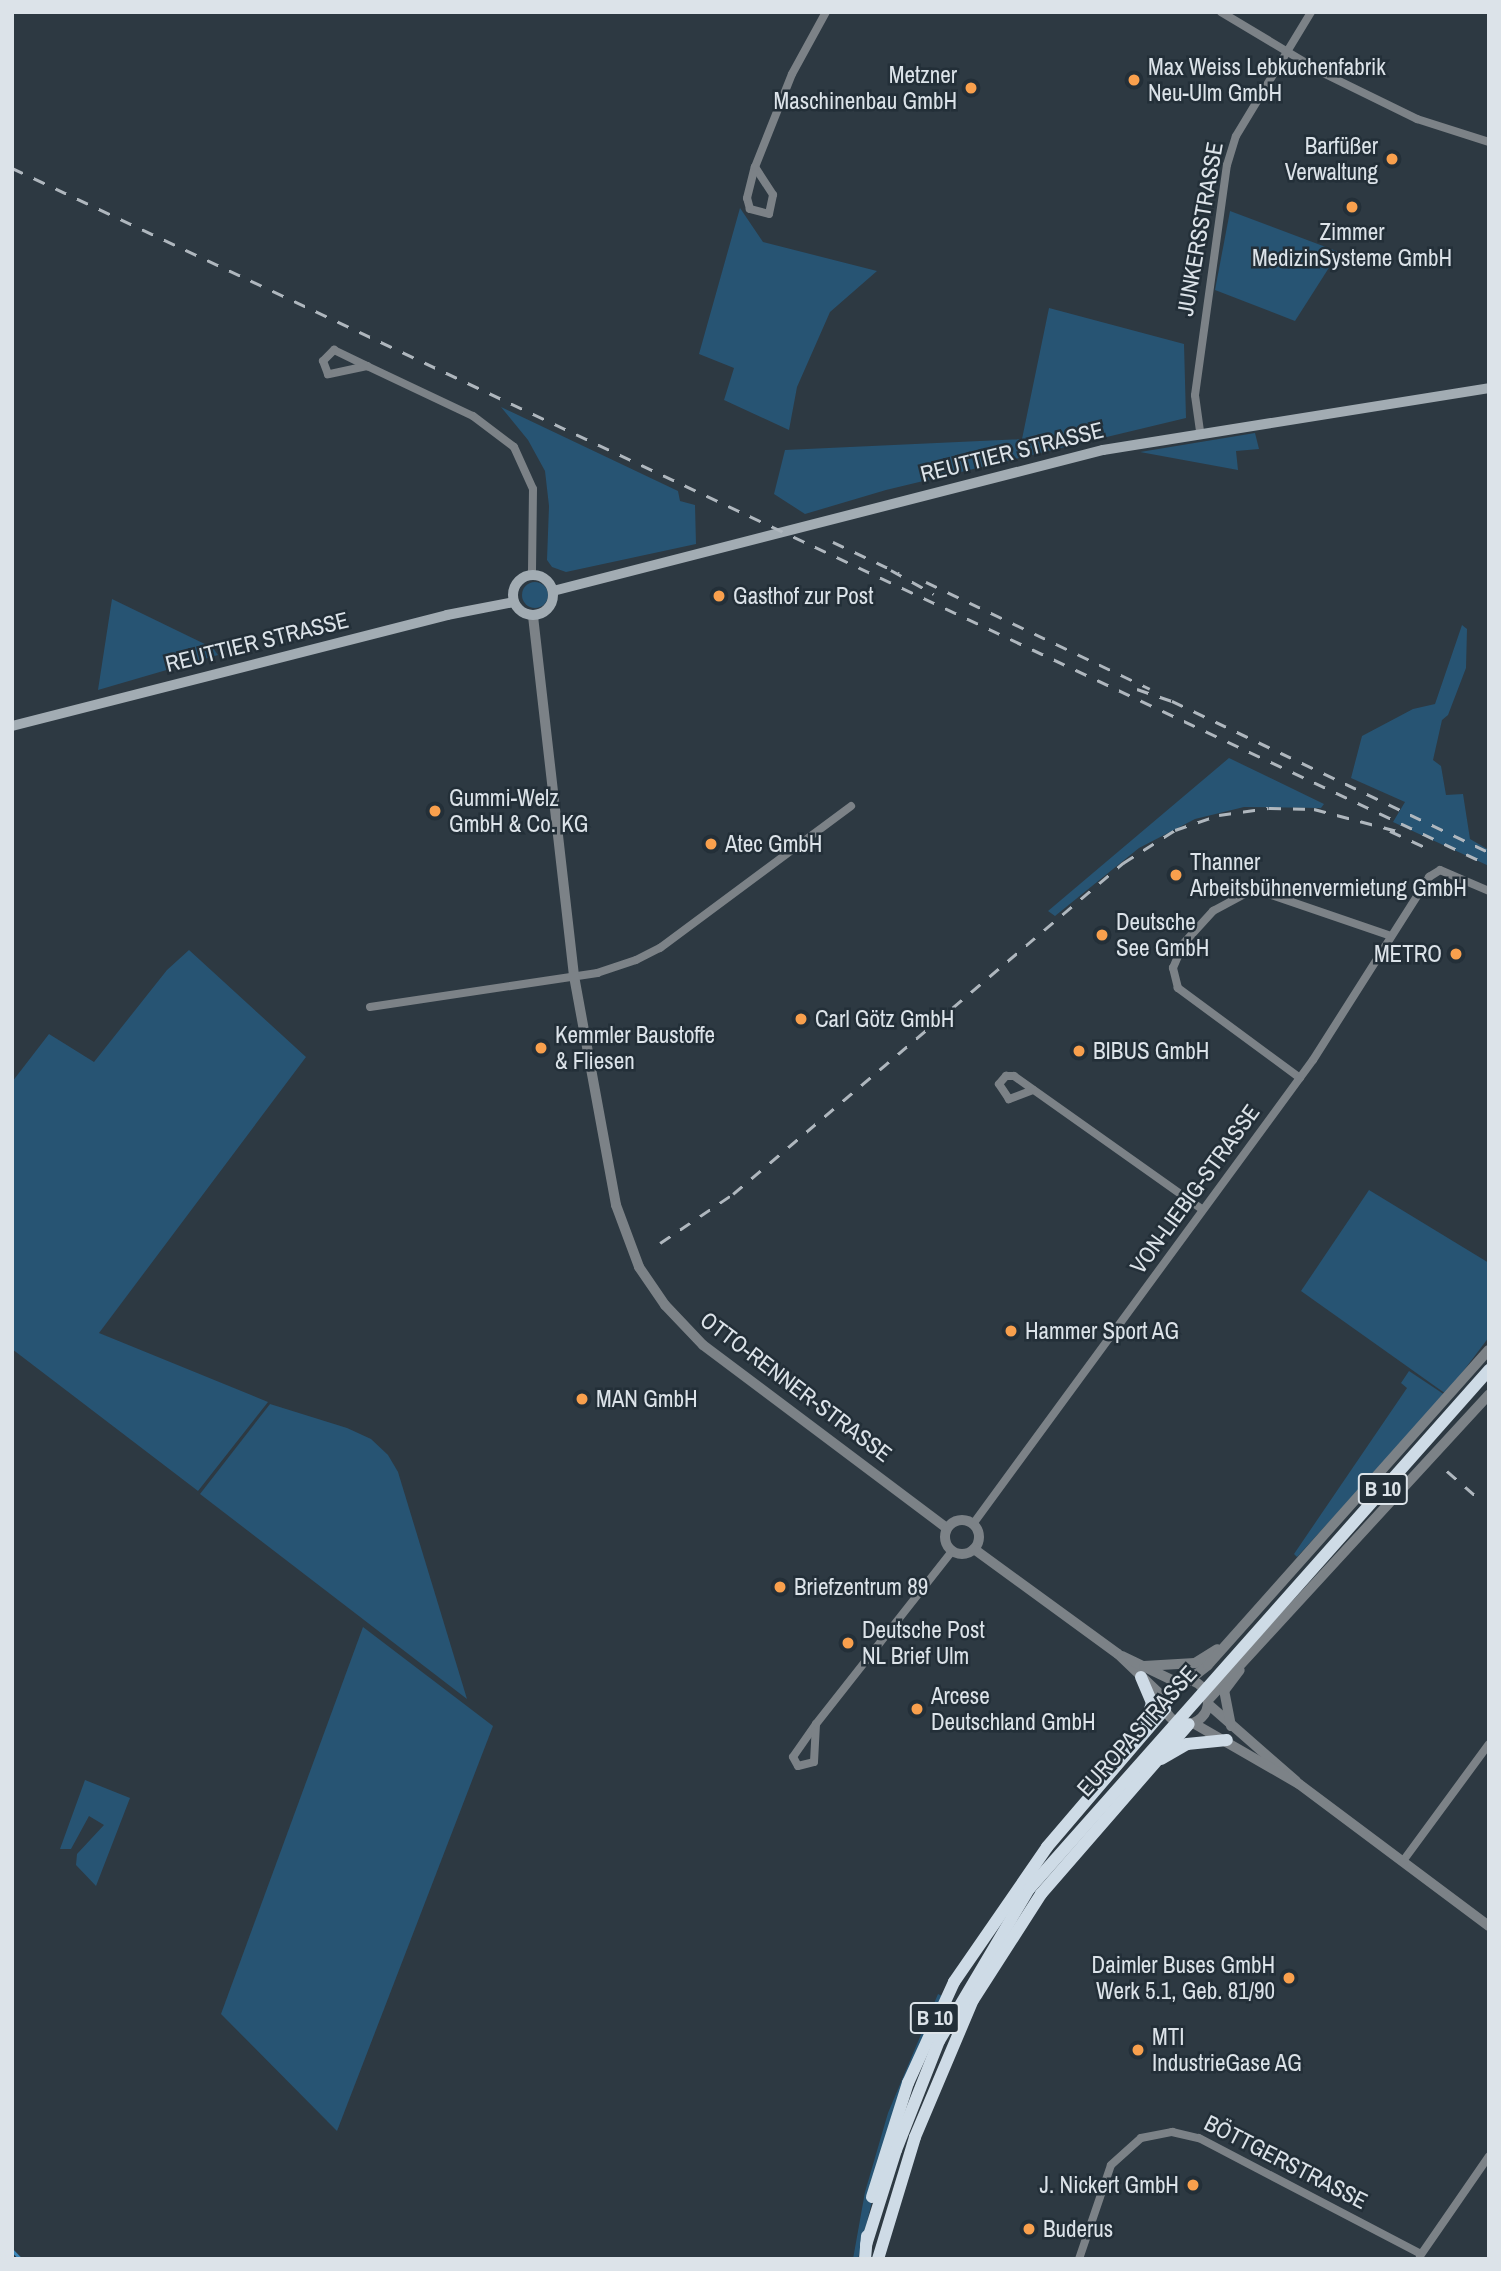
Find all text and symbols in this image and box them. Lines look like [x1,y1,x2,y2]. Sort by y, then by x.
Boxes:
place label: Max Weiss Lebkuchenfabrik Neu-Ulm GmbH [1148,53,1386,107]
place label: Metzner Maschinenbau GmbH [774,61,957,115]
marker: Max Weiss Lebkuchenfabrik Neu-Ulm GmbH [1126,72,1142,88]
marker: Metzner Maschinenbau GmbH [963,80,979,96]
place label: Barfüßer Verwaltung [1285,132,1378,186]
street label: JUNKERSSTRASSE [1171,140,1229,318]
marker: Barfüßer Verwaltung [1384,151,1400,167]
marker: Zimmer MedizinSysteme GmbH [1344,199,1360,215]
place label: Zimmer MedizinSysteme GmbH [1252,218,1452,272]
street label: REUTTIER STRASSE [918,416,1106,488]
place label: Gasthof zur Post [733,582,873,610]
marker: Gasthof zur Post [711,588,727,604]
street label: REUTTIER STRASSE [163,606,351,678]
place label: Gummi-Welz GmbH & Co. KG [449,784,588,838]
marker: Gummi-Welz GmbH & Co. KG [427,803,443,819]
place label: Atec GmbH [725,830,822,858]
marker: Atec GmbH [703,836,719,852]
place label: Thanner Arbeitsbühnenvermietung GmbH [1190,848,1467,902]
marker: Thanner Arbeitsbühnenvermietung GmbH [1168,867,1184,883]
place label: Deutsche See GmbH [1116,908,1209,962]
marker: Deutsche See GmbH [1094,927,1110,943]
place label: METRO [1374,940,1442,968]
marker: METRO [1448,946,1464,962]
place label: Carl Götz GmbH [815,1005,954,1033]
marker: Carl Götz GmbH [793,1011,809,1027]
place label: Kemmler Baustoffe & Fliesen [555,1021,715,1075]
place label: BIBUS GmbH [1093,1037,1209,1065]
marker: Kemmler Baustoffe & Fliesen [533,1040,549,1056]
marker: BIBUS GmbH [1071,1043,1087,1059]
street label: VON-LIEBIG-STRASSE [1124,1099,1266,1279]
street label: OTTO-RENNER-STRASSE [695,1306,897,1468]
place label: Hammer Sport AG [1025,1317,1180,1345]
marker: Hammer Sport AG [1003,1323,1019,1339]
place label: MAN GmbH [596,1385,698,1413]
marker: MAN GmbH [574,1391,590,1407]
road number: B 10 [1357,1472,1409,1506]
place label: Briefzentrum 89 [794,1573,928,1601]
marker: Briefzentrum 89 [772,1579,788,1595]
place label: Deutsche Post NL Brief Ulm [862,1616,985,1670]
marker: Deutsche Post NL Brief Ulm [840,1635,856,1651]
street label: EUROPASTRASSE [1071,1660,1203,1802]
place label: Arcese Deutschland GmbH [931,1682,1096,1736]
marker: Arcese Deutschland GmbH [909,1701,925,1717]
place label: Daimler Buses GmbH Werk 5.1, Geb. 81/90 [1092,1951,1275,2005]
marker: Daimler Buses GmbH Werk 5.1, Geb. 81/90 [1281,1970,1297,1986]
road number: B 10 [909,2000,961,2036]
place label: MTI IndustrieGase AG [1152,2023,1303,2077]
marker: MTI IndustrieGase AG [1130,2042,1146,2058]
street label: BÖTTGERSTRASSE [1200,2109,1372,2215]
place label: J. Nickert GmbH [1040,2171,1179,2199]
marker: J. Nickert GmbH [1185,2177,1201,2193]
place label: Buderus [1043,2215,1113,2243]
marker: Buderus [1021,2221,1037,2237]

